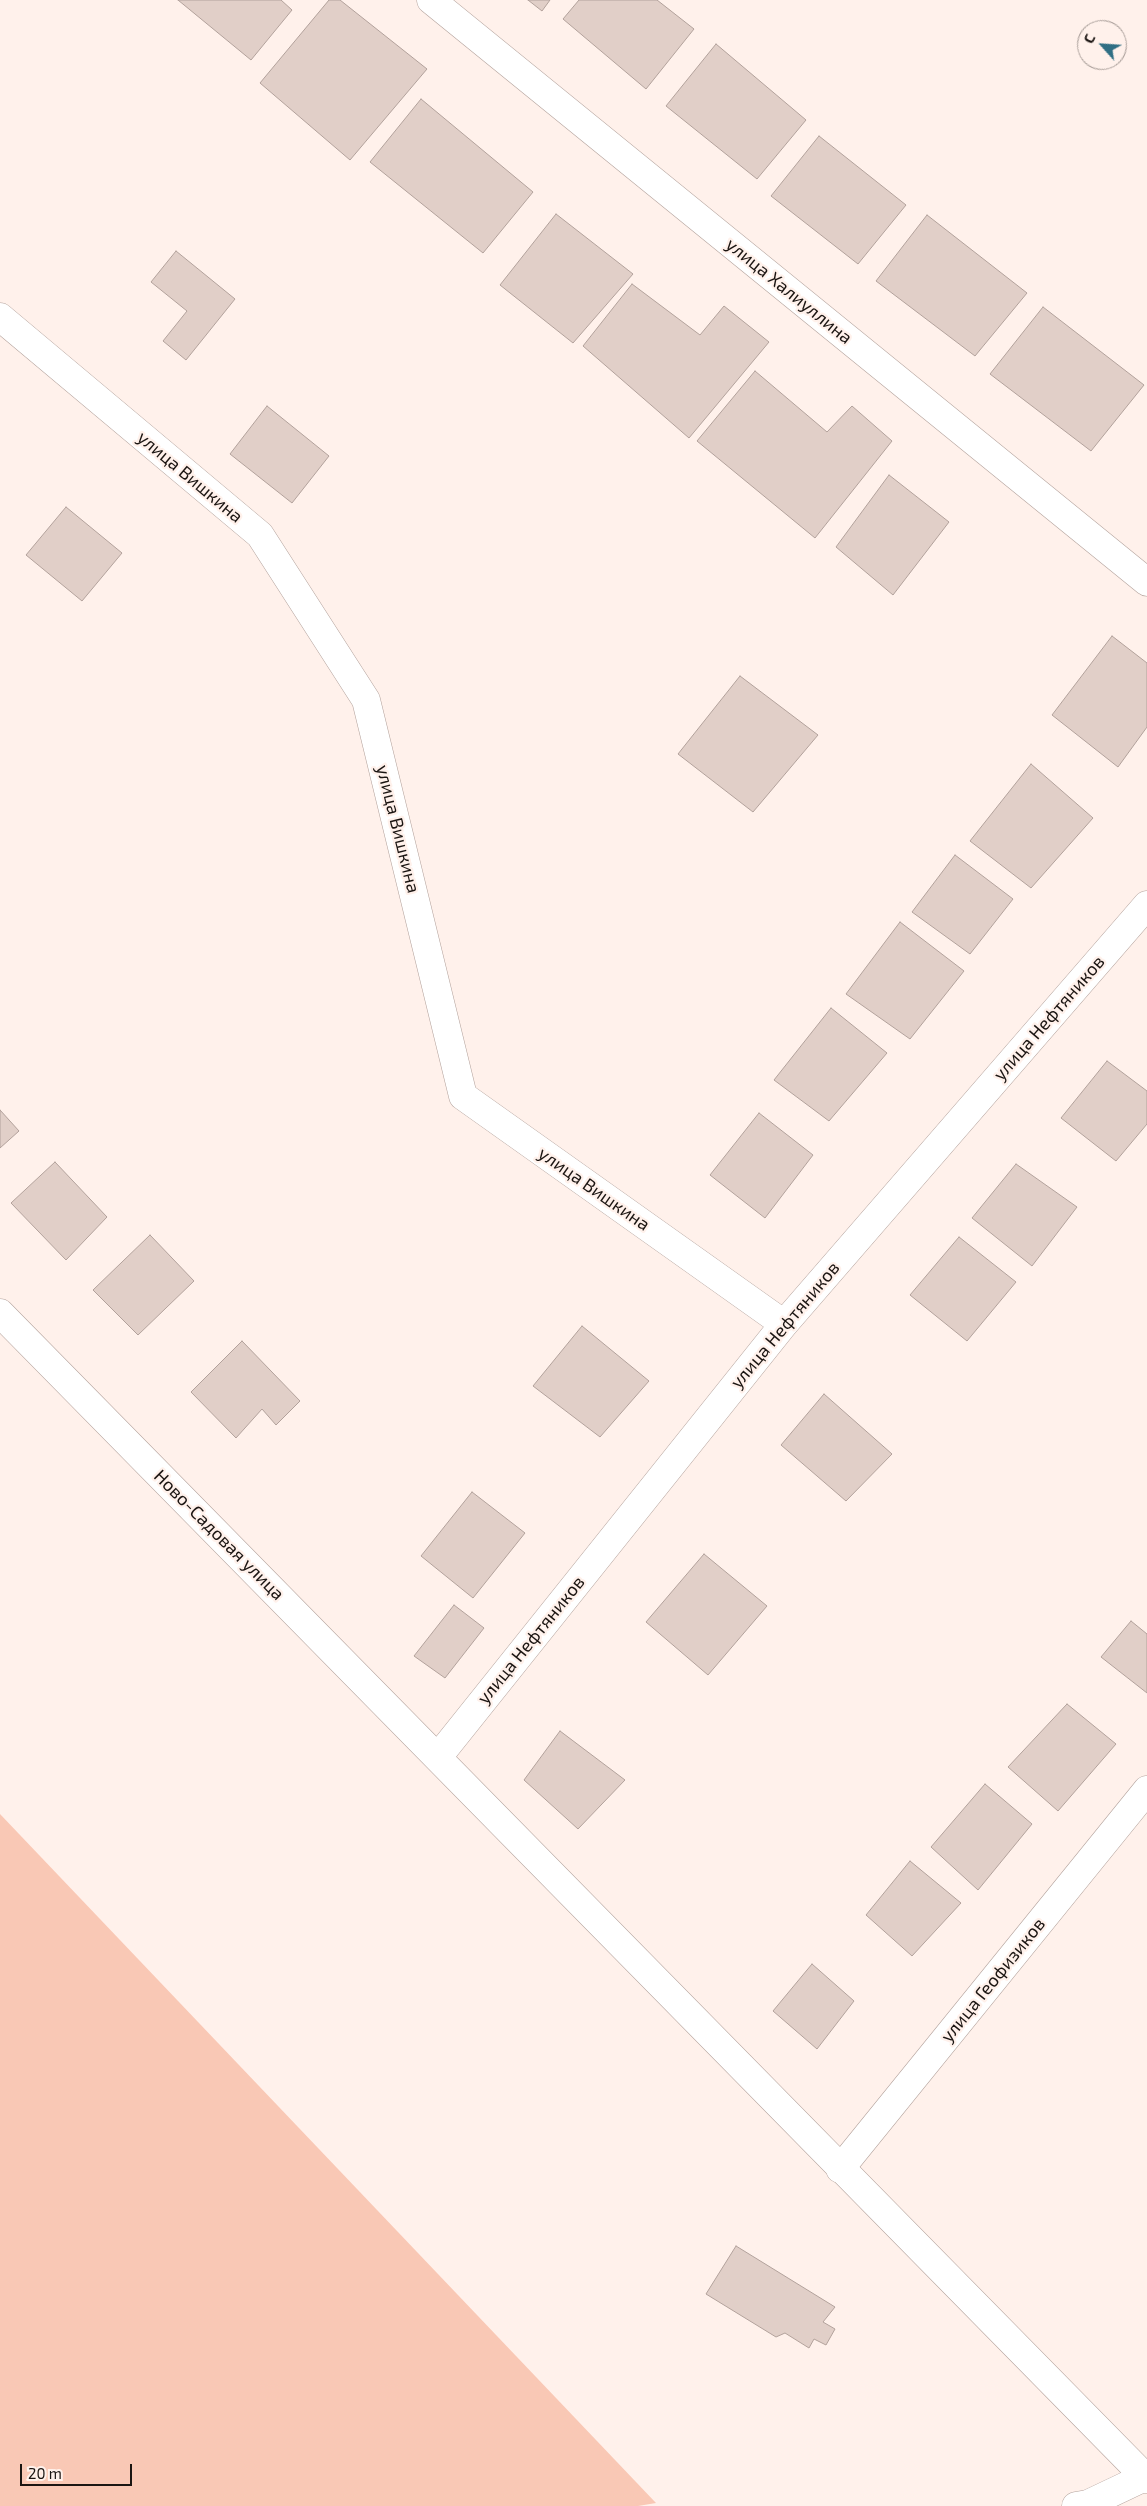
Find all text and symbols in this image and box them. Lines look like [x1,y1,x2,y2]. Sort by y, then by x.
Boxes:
north arrow [1077,20,1127,70]
text: С [1080,31,1098,46]
street label: улица Халиуллина [722,233,856,349]
street label: улица Вишкина [133,427,247,527]
street label: улица Вишкина [372,763,424,895]
street label: улица Нефтяников [989,951,1109,1085]
street label: улица Вишкина [534,1143,654,1235]
street label: улица Нефтяников [726,1257,844,1393]
street label: Ново-Садовая улица [149,1465,289,1605]
street label: улица Нефтяников [473,1572,589,1708]
street label: улица Геофизиков [936,1914,1050,2046]
scale bar [22,2454,135,2486]
text: 20 m [28,2464,62,2482]

